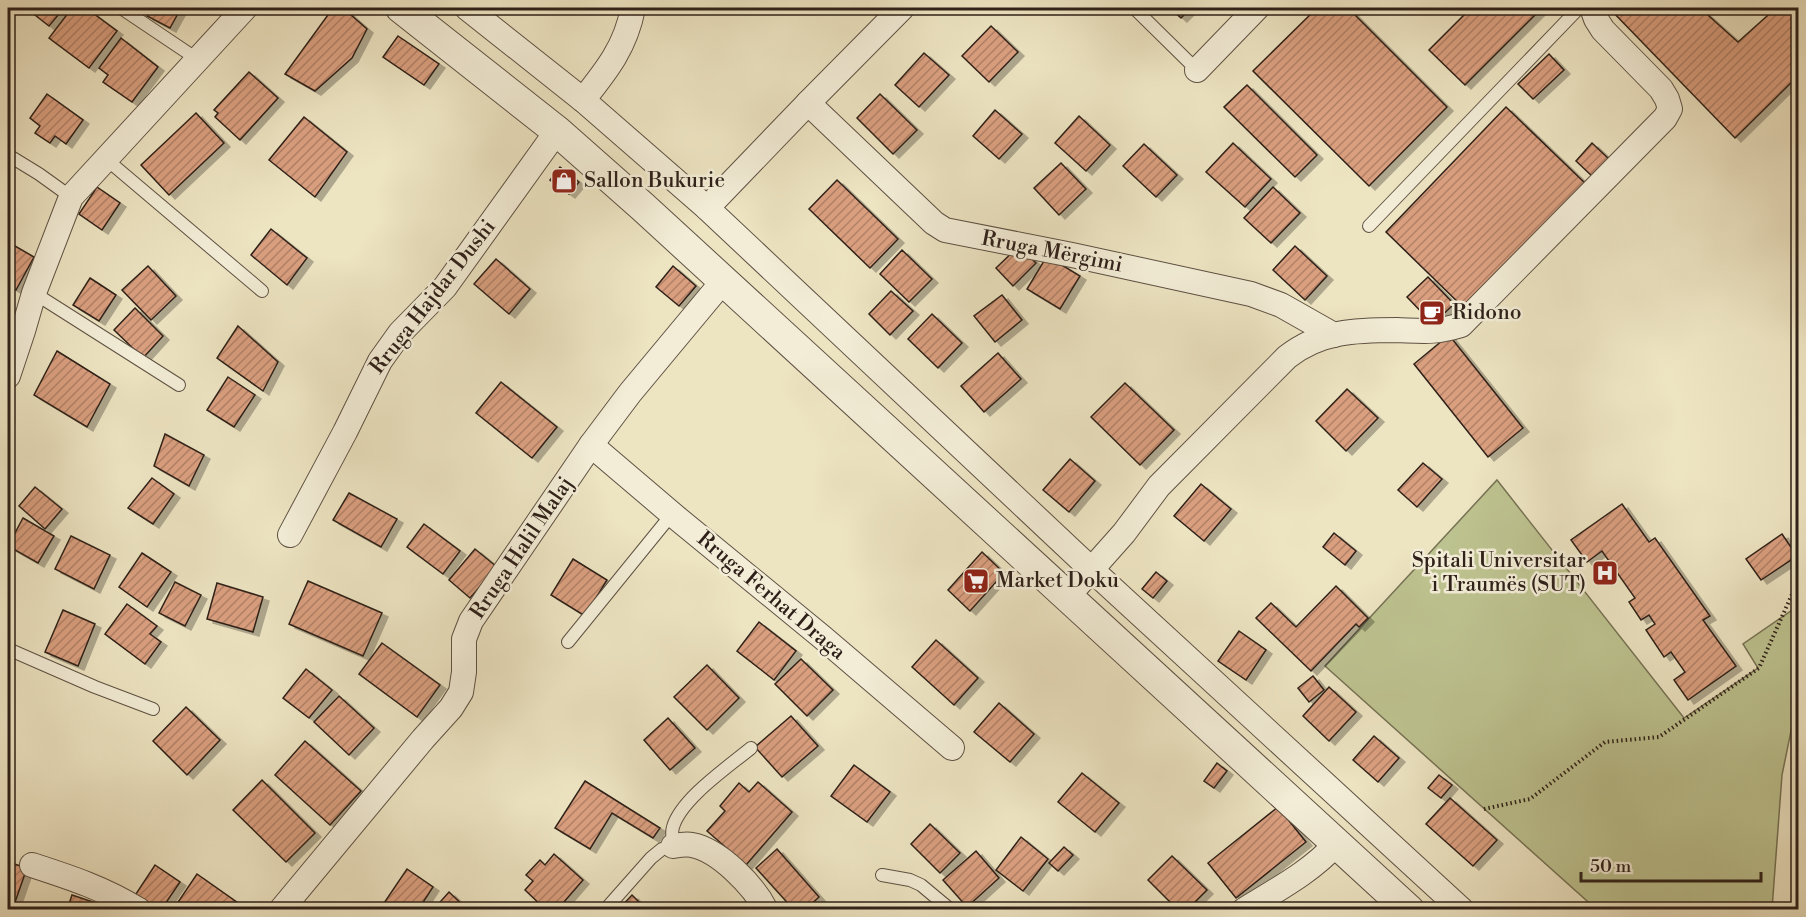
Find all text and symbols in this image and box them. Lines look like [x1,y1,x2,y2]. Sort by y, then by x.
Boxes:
shop icon: Sallon Bukurie [549,166,579,196]
place label: Sallon Bukurie [584,168,725,194]
street label: Rruga Hajdar Dushi [365,214,501,379]
street label: Rruga Mërgimi [979,226,1125,278]
cafe icon: Ridono [1417,298,1447,328]
place label: Ridono [1452,300,1522,326]
street label: Rruga Halil Malaj [465,472,579,624]
street label: Rruga Ferhat Draga [691,526,851,666]
place label: Spitali Universitar i Traumës (SUT) [1412,548,1586,598]
hospital icon: Spitali Universitar i Traumës (SUT) [1590,558,1620,588]
supermarket icon: Market Doku [961,566,991,596]
place label: Market Doku [996,568,1119,594]
scale bar [1581,845,1761,883]
text: 50 m [1590,855,1632,878]

